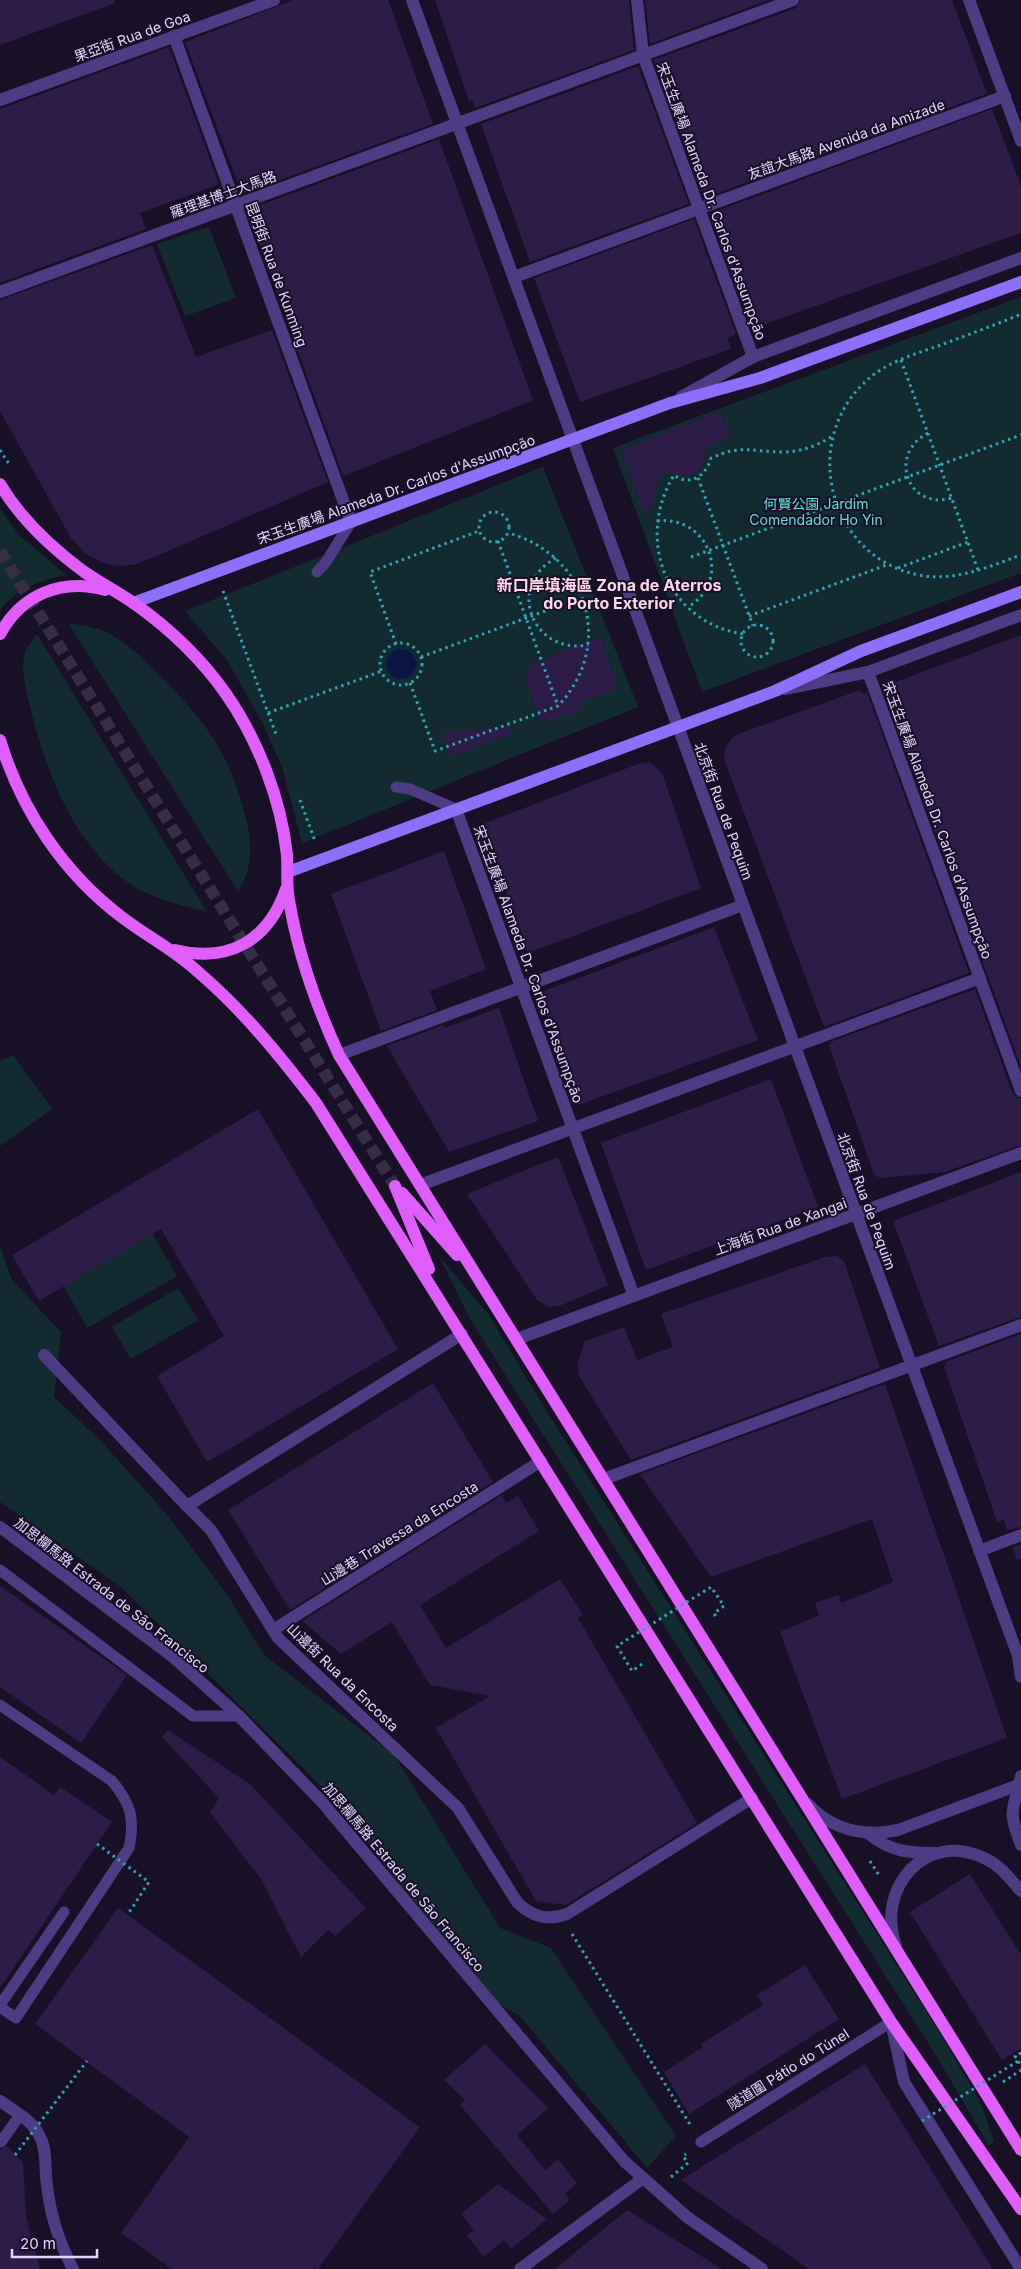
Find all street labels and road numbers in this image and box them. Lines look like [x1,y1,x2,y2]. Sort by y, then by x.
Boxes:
street label: 果亞街 Rua de Goa [72,7,192,65]
street label: 宋玉生廣場 Alameda Dr. Carlos d'Assumpção [654,60,770,342]
street label: 友誼大馬路 Avenida da Amizade [745,95,947,183]
street label: 羅理基博士大馬路 [167,167,279,221]
street label: 昆明街 Rua de Kunming [243,199,311,349]
street label: 宋玉生廣場 Alameda Dr. Carlos d'Assumpção [255,431,537,547]
street label: 宋玉生廣場 Alameda Dr. Carlos d'Assumpção [880,679,996,961]
street label: 北京街 Rua de Pequim [691,740,757,882]
street label: 宋玉生廣場 Alameda Dr. Carlos d'Assumpção [471,823,587,1105]
street label: 北京街 Rua de Pequim [834,1130,900,1272]
street label: 上海街 Rua de Xangai [711,1194,849,1258]
street label: 山邊巷 Travessa da Encosta [317,1477,481,1589]
street label: 加思欄馬路 Estrada de São Francisco [11,1514,213,1676]
street label: 山邊街 Rua da Encosta [284,1619,402,1735]
street label: 加思欄馬路 Estrada de São Francisco [320,1779,488,1975]
street label: 隧道圍 Pátio do Túnel [724,2025,852,2113]

